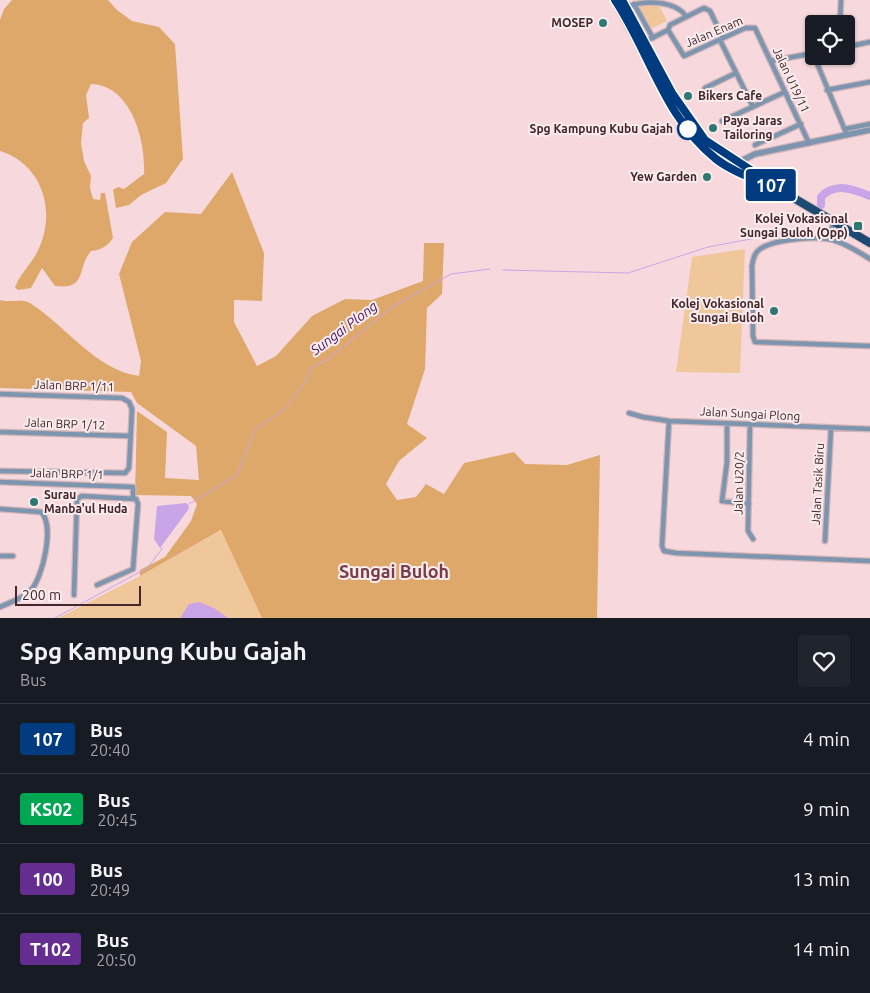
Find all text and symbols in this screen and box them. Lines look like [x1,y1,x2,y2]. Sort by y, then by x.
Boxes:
street label: Jalan Enam [683,14,744,49]
map controls [805,15,855,65]
button: locate [805,15,855,65]
place label: MOSEP [551,16,593,29]
marker: MOSEP [597,17,609,29]
street label: Jalan U19/11 [771,45,812,115]
place label: Bikers Cafe [698,89,762,102]
marker: Bikers Cafe [682,90,694,102]
place label: Paya Jaras Tailoring [723,114,783,141]
marker: Spg Kampung Kubu Gajah [677,118,699,140]
place label: Spg Kampung Kubu Gajah [530,122,673,135]
marker: Paya Jaras Tailoring [707,122,719,134]
line badge: 107 [742,169,800,201]
place label: Yew Garden [630,170,697,183]
marker: Yew Garden [701,171,713,183]
text: 107 [756,175,786,195]
place label: Kolej Vokasional Sungai Buloh (Opp) [740,212,848,240]
marker: Kolej Vokasional Sungai Buloh (Opp) [852,220,864,232]
water label: Sungai Plong [307,297,381,359]
place label: Kolej Vokasional Sungai Buloh [671,297,764,324]
marker: Kolej Vokasional Sungai Buloh [768,305,780,317]
street label: Jalan BRP 1/11 [33,378,115,393]
street label: Jalan Sungai Plong [699,404,801,423]
street label: Jalan BRP 1/12 [24,416,106,431]
street label: Jalan Tasik Biru [809,443,826,525]
street label: Jalan U20/2 [731,451,746,515]
street label: Jalan BRP 1/1 [30,466,104,481]
place label: Surau Manba'ul Huda [44,488,128,515]
marker: Surau Manba'ul Huda [28,496,40,508]
district label: Sungai Buloh [339,561,449,581]
scale bar [15,583,141,606]
text: 200 m [22,587,61,603]
button: heart [798,635,850,687]
text: Spg Kampung Kubu Gajah [20,638,307,665]
text: Bus [20,671,46,689]
text: Bus [90,719,123,741]
text: 4 min [803,728,850,750]
text: 107 [32,729,63,749]
text: 20:40 [90,741,130,759]
text: Bus [98,789,130,811]
text: 9 min [803,798,850,820]
text: KS02 [30,799,73,819]
text: 20:45 [98,811,138,829]
text: Bus [90,859,123,881]
text: 13 min [792,868,850,890]
text: 100 [32,869,63,889]
text: 20:49 [90,881,130,899]
text: Bus [96,929,129,951]
text: 14 min [792,938,850,960]
text: T102 [30,939,71,959]
text: 20:50 [96,951,136,969]

